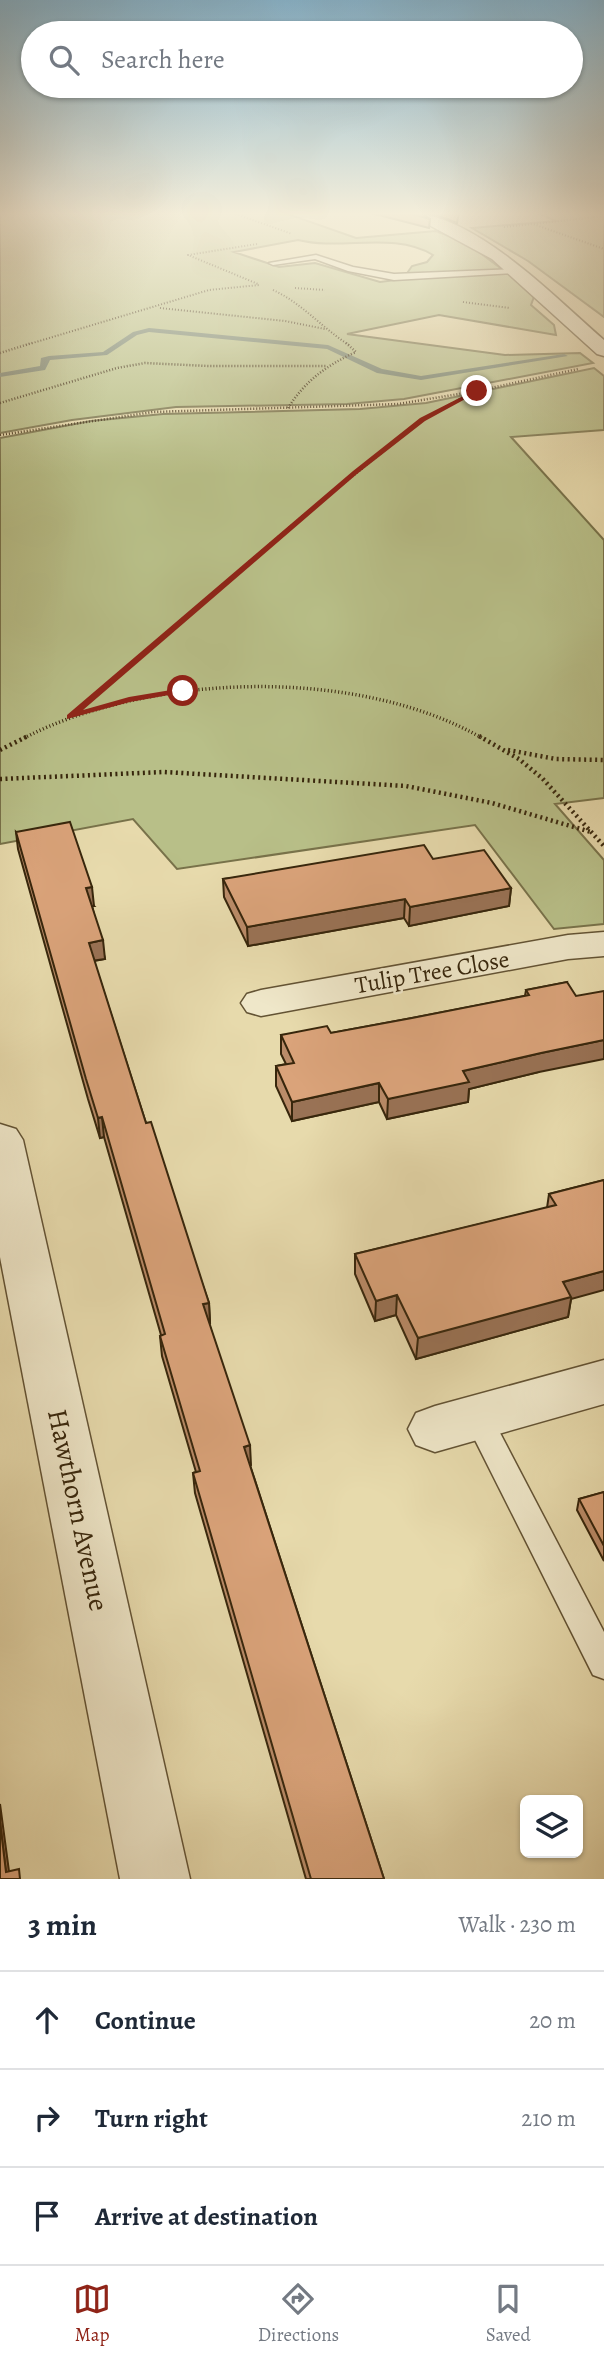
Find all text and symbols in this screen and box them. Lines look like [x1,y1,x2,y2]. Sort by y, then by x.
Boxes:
search box [21,21,583,98]
icon: search [45,41,83,79]
text: Search here [101,42,225,77]
route end [461,375,492,406]
route start [167,675,198,706]
street label: Tulip Tree Close [352,943,512,1001]
street label: Hawthorn Avenue [38,1405,118,1615]
map controls [520,1795,583,1858]
button: layers [520,1795,583,1858]
text: 3 min [28,1905,97,1945]
text: Walk · 230 m [459,1909,576,1940]
icon: ahead [28,2001,66,2039]
text: Continue [95,2003,196,2038]
text: 20 m [529,2005,576,2036]
icon: right [28,2099,66,2137]
text: Turn right [95,2101,208,2136]
text: 210 m [521,2103,576,2134]
icon: arrive [28,2197,66,2235]
text: Arrive at destination [95,2199,318,2234]
tab: Map [73,2280,111,2348]
tab: Directions [258,2280,339,2348]
tab: Saved [486,2280,531,2348]

